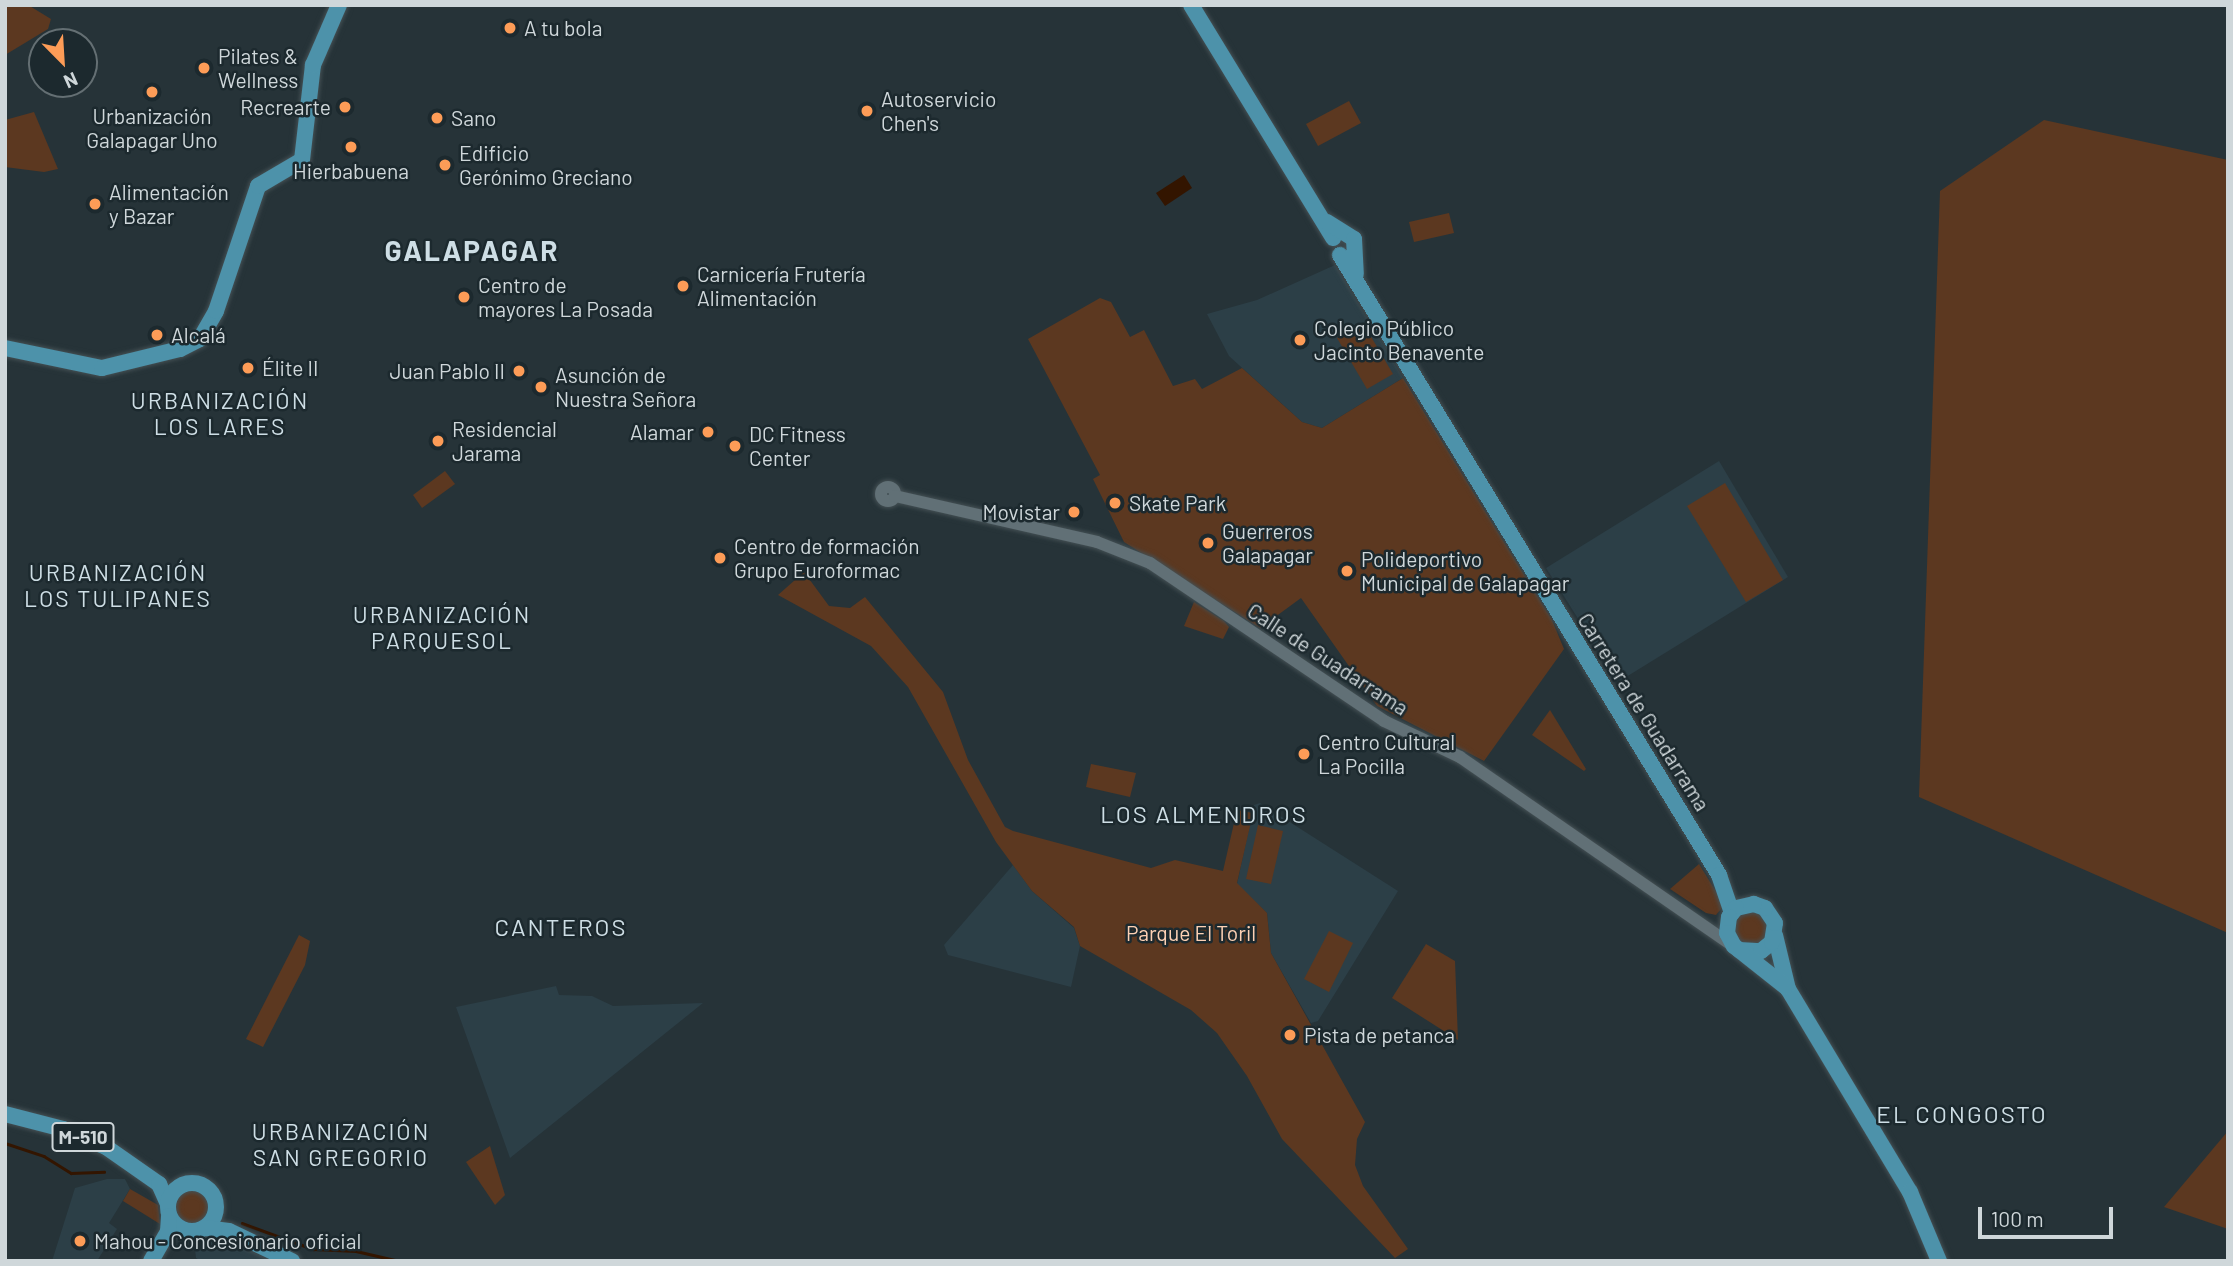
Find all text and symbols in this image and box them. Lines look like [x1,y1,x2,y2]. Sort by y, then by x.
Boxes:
place label: A tu bola [524,15,602,41]
marker: A tu bola [502,20,518,36]
north arrow [28,28,98,98]
place label: Pilates & Wellness [218,43,298,93]
marker: Pilates & Wellness [196,60,212,76]
text: N [60,68,81,94]
marker: Urbanización Galapagar Uno [144,84,160,100]
place label: Autoservicio Chen's [881,86,996,136]
place label: Recrearte [240,94,331,120]
marker: Recrearte [337,99,353,115]
place label: Urbanización Galapagar Uno [86,103,218,153]
marker: Autoservicio Chen's [859,103,875,119]
place label: Sano [451,105,497,131]
marker: Sano [429,110,445,126]
marker: Hierbabuena [343,139,359,155]
place label: Edificio Gerónimo Greciano [459,140,633,190]
marker: Edificio Gerónimo Greciano [437,157,453,173]
place label: Hierbabuena [293,158,409,184]
place label: Alimentación y Bazar [109,179,229,229]
marker: Alimentación y Bazar [87,196,103,212]
district label: GALAPAGAR [386,233,558,267]
place label: Carnicería Frutería Alimentación [697,261,866,311]
place label: Centro de mayores La Posada [478,272,653,322]
marker: Carnicería Frutería Alimentación [675,278,691,294]
marker: Centro de mayores La Posada [456,289,472,305]
place label: Colegio Público Jacinto Benavente [1314,315,1484,365]
place label: Alcalá [171,322,226,348]
marker: Alcalá [149,327,165,343]
marker: Colegio Público Jacinto Benavente [1292,332,1308,348]
place label: Élite II [262,355,318,381]
place label: Juan Pablo II [389,358,505,384]
marker: Élite II [240,360,256,376]
place label: Asunción de Nuestra Señora [555,362,696,412]
marker: Juan Pablo II [511,363,527,379]
marker: Asunción de Nuestra Señora [533,379,549,395]
district label: URBANIZACIÓN LOS LARES [132,386,308,440]
place label: Residencial Jarama [452,416,557,466]
place label: Alamar [630,419,694,445]
place label: DC Fitness Center [749,421,846,471]
marker: Alamar [700,424,716,440]
marker: Residencial Jarama [430,433,446,449]
marker: DC Fitness Center [727,438,743,454]
place label: Skate Park [1129,490,1226,516]
marker: Skate Park [1107,495,1123,511]
place label: Movistar [983,499,1060,525]
marker: Movistar [1066,504,1082,520]
place label: Guerreros Galapagar [1222,518,1313,568]
place label: Centro de formación Grupo Euroformac [734,533,919,583]
marker: Guerreros Galapagar [1200,535,1216,551]
place label: Polideportivo Municipal de Galapagar [1361,546,1569,596]
marker: Centro de formación Grupo Euroformac [712,550,728,566]
district label: URBANIZACIÓN LOS TULIPANES [26,558,210,612]
marker: Polideportivo Municipal de Galapagar [1339,563,1355,579]
street label: Calle de Guadarrama [1243,598,1413,720]
district label: URBANIZACIÓN PARQUESOL [354,600,530,654]
street label: Carretera de Guadarrama [1573,608,1715,816]
place label: Centro Cultural La Pocilla [1318,729,1455,779]
marker: Centro Cultural La Pocilla [1296,746,1312,762]
district label: LOS ALMENDROS [1102,800,1306,828]
district label: CANTEROS [495,913,627,941]
park label: Parque El Toril [1126,920,1256,946]
place label: Pista de petanca [1304,1022,1455,1048]
marker: Pista de petanca [1282,1027,1298,1043]
district label: EL CONGOSTO [1878,1100,2046,1128]
district label: URBANIZACIÓN SAN GREGORIO [253,1117,429,1171]
road number: M-510 [52,1121,114,1152]
scale bar [1981,1192,2116,1236]
text: 100 m [1991,1206,2044,1231]
place label: Mahou - Concesionario oficial [94,1228,361,1254]
marker: Mahou - Concesionario oficial [72,1233,88,1249]

